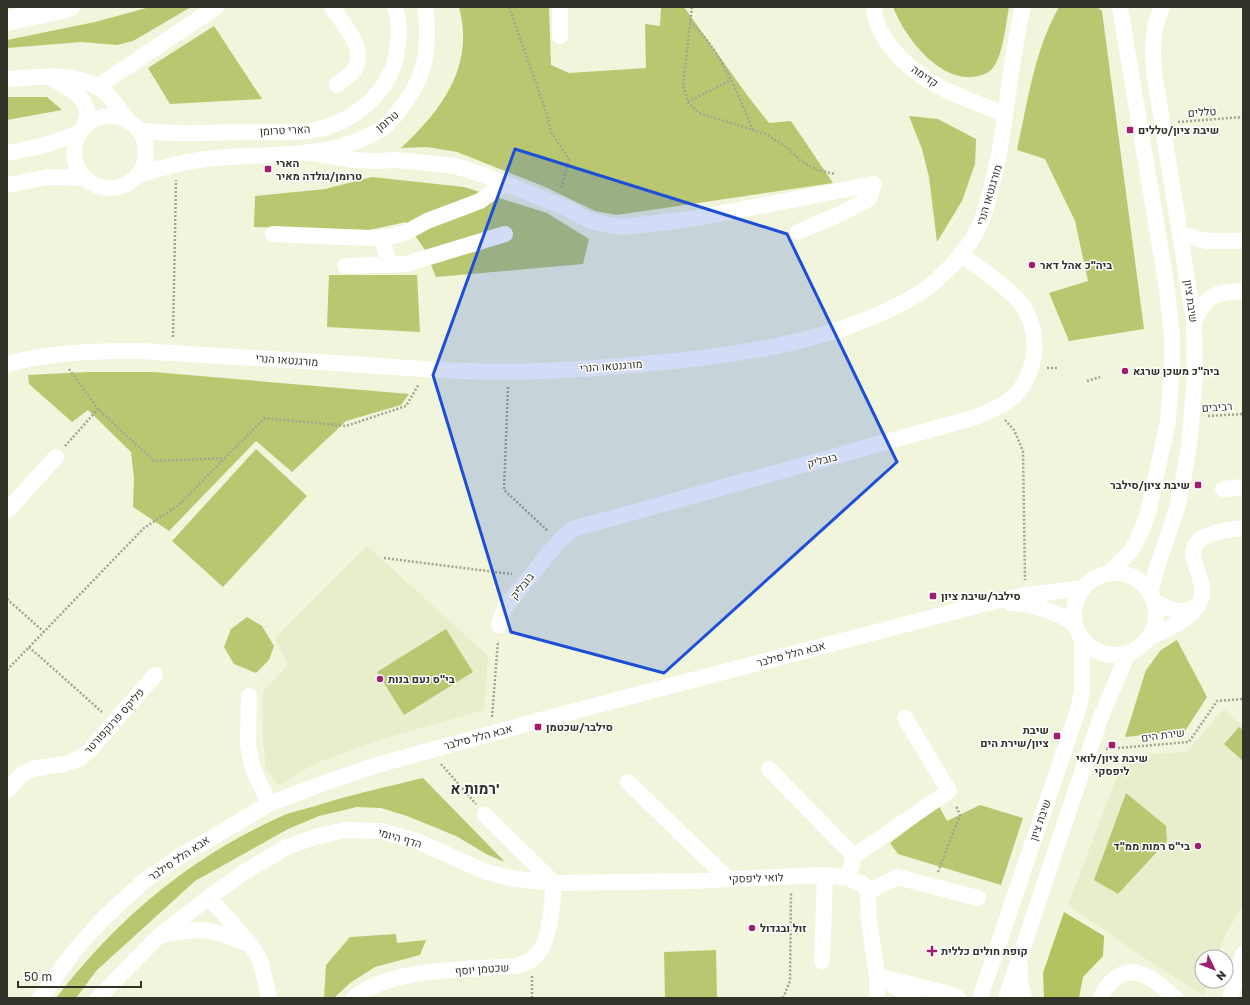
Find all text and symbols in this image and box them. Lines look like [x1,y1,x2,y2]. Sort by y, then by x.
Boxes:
street label: קדימה [909,62,941,89]
street label: טללים [1187,104,1217,119]
street label: טרומן [373,107,401,134]
street label: הארי טרומן [259,122,311,137]
place label: שיבת ציון/טללים [1138,123,1219,136]
marker: שיבת ציון/טללים [1125,125,1135,135]
place label: הארי טרומן/גולדה מאיר [276,156,362,182]
street label: מורגנטאו הנרי [973,163,1004,227]
marker: הארי טרומן/גולדה מאיר [263,164,273,174]
place label: ביה"כ אהל דאר [1040,258,1112,271]
marker: ביה"כ אהל דאר [1027,260,1037,270]
street label: שיבת ציון [1182,279,1201,323]
street label: מורגנטאו הנרי [255,351,319,368]
street label: מורגנטאו הנרי [579,357,643,374]
place label: ביה"כ משכן שרגא [1133,364,1220,377]
marker: ביה"כ משכן שרגא [1120,366,1130,376]
street label: רביבים [1201,399,1233,414]
street label: בובליק [805,449,839,470]
place label: שיבת ציון/סילבר [1110,478,1190,491]
marker: שיבת ציון/סילבר [1193,480,1203,490]
street label: בובליק [507,570,536,602]
place label: סילבר/שיבת ציון [941,589,1021,602]
marker: סילבר/שיבת ציון [928,591,938,601]
street label: אבא הלל סילבר [755,638,827,669]
place label: בי"ס נעם בנות [388,672,455,685]
marker: בי"ס נעם בנות [375,674,385,684]
street label: פליקס פרנקפורטר [81,685,146,756]
place label: סילבר/שכטמן [546,720,613,733]
street label: אבא הלל סילבר [442,721,514,752]
marker: סילבר/שכטמן [533,722,543,732]
place label: שיבת ציון/שירת הים [980,723,1050,749]
street label: שירת הים [1140,725,1186,744]
marker: שיבת ציון/שירת הים [1052,731,1062,741]
marker: שיבת ציון/לואי ליפסקי [1107,740,1117,750]
place label: שיבת ציון/לואי ליפסקי [1076,751,1148,777]
district label: רמות א' [450,779,500,797]
street label: שיבת ציון [1026,797,1053,842]
street label: הדף היומי [377,825,423,850]
street label: אבא הלל סילבר [146,833,212,883]
place label: בי"ס רמות ממ"ד [1113,839,1190,852]
marker: בי"ס רמות ממ"ד [1193,841,1203,851]
street label: לואי ליפסקי [728,870,784,885]
place label: זול ובגדול [760,921,806,934]
marker: זול ובגדול [747,923,757,933]
place label: קופת חולים כללית [941,944,1028,957]
marker: קופת חולים כללית [926,945,938,957]
north arrow [1194,949,1234,989]
street label: שכטמן יוסף [454,960,510,977]
scale bar [18,963,141,989]
text: 50 m [24,969,52,984]
text: N [1214,969,1229,984]

